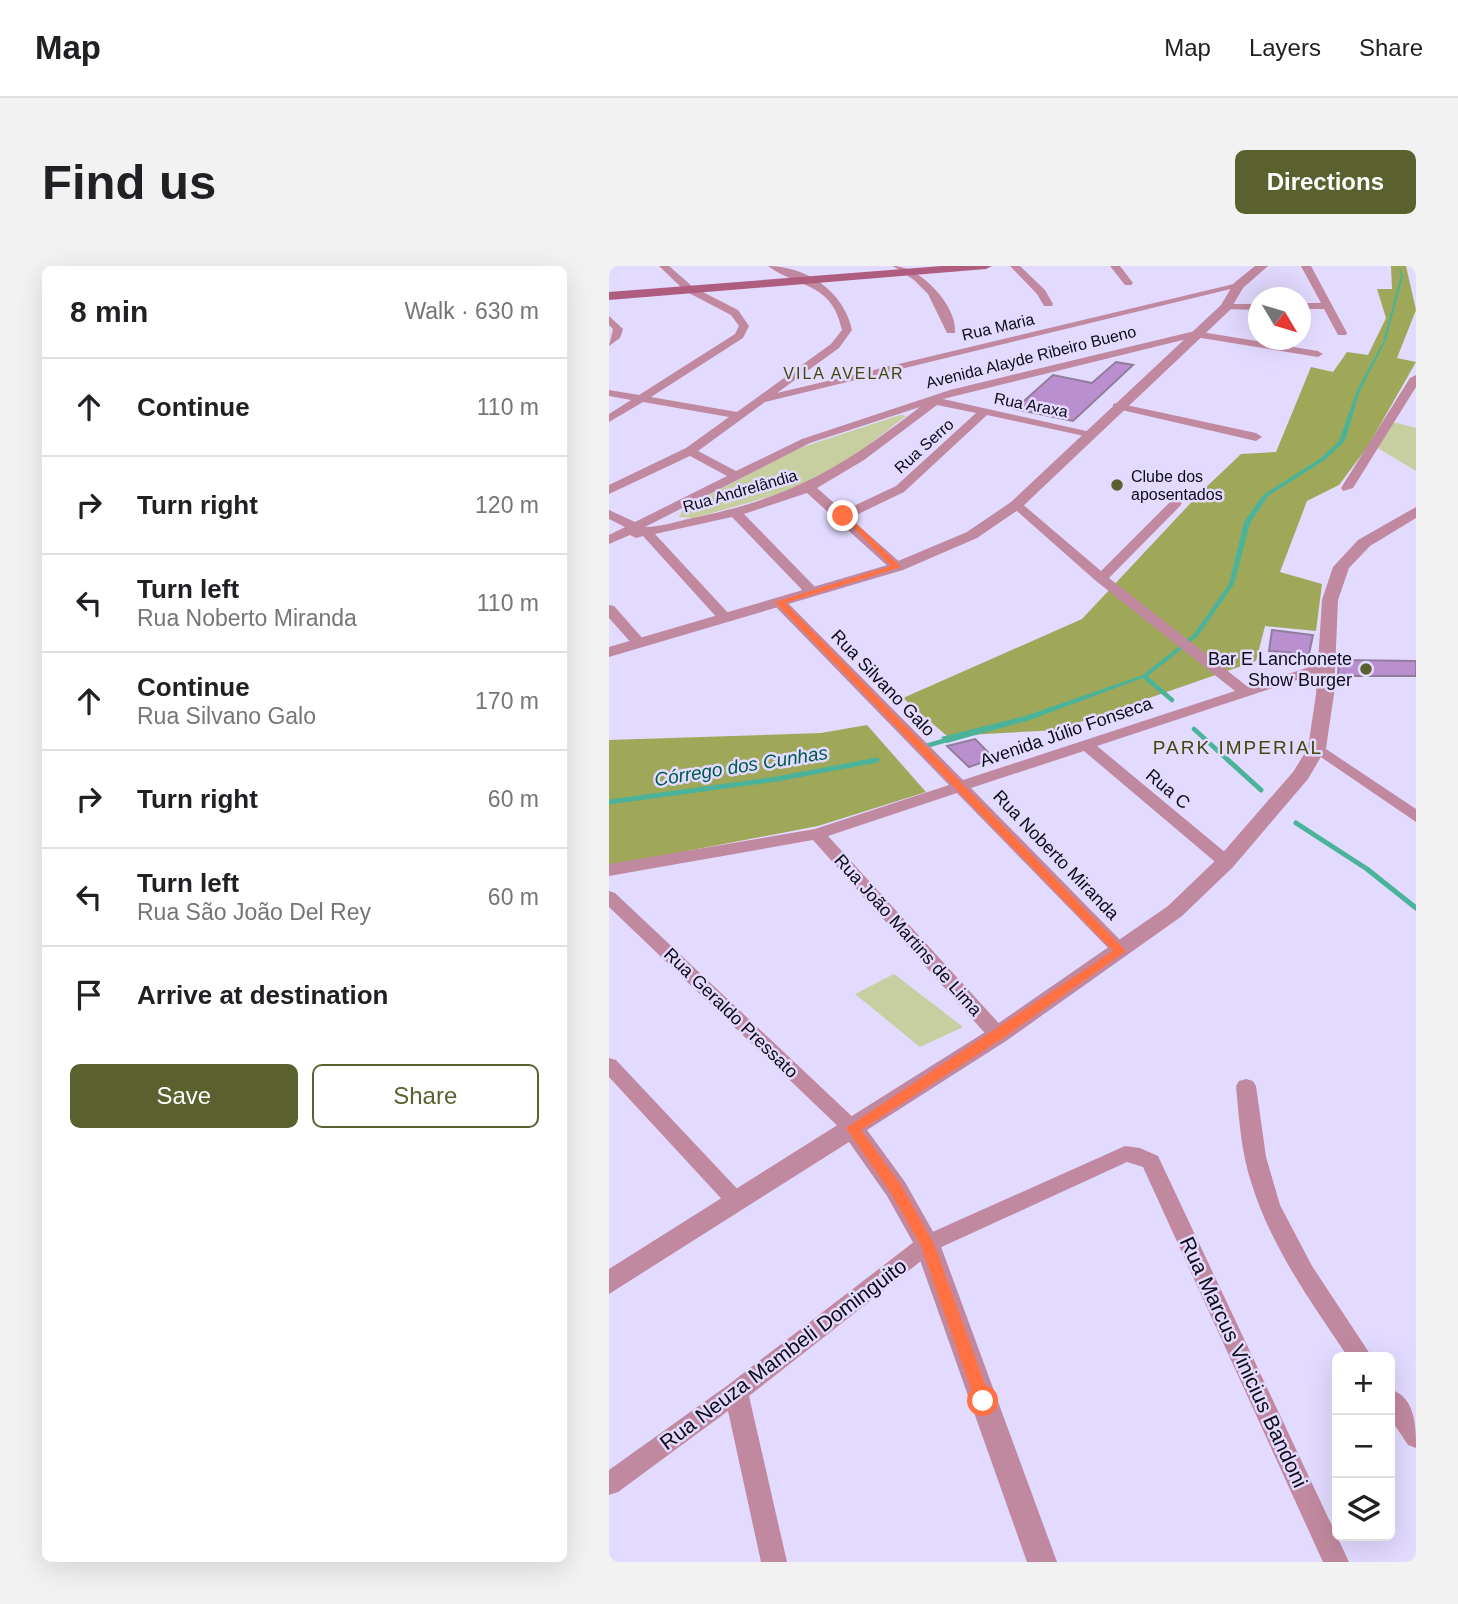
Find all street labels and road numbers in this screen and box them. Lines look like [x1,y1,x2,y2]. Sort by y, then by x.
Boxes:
street label: Rua Maria [960,310,1036,344]
street label: Avenida Alayde Ribeiro Bueno [924,323,1138,391]
street label: Rua Araxa [993,390,1069,420]
street label: Rua Serro [891,415,957,477]
street label: Rua Andrelândia [681,466,799,515]
street label: Rua Silvano Galo [827,626,939,740]
street label: Avenida Júlio Fonseca [977,693,1156,771]
street label: Rua C [1142,765,1194,813]
street label: Rua Noberto Miranda [989,786,1124,925]
street label: Rua João Martins de Lima [830,850,986,1020]
street label: Rua Geraldo Pressato [660,944,802,1082]
street label: Rua Marcus Vinicius Bandoni [1176,1233,1312,1491]
street label: Rua Neuza Mambeli Dominguito [655,1254,911,1454]

